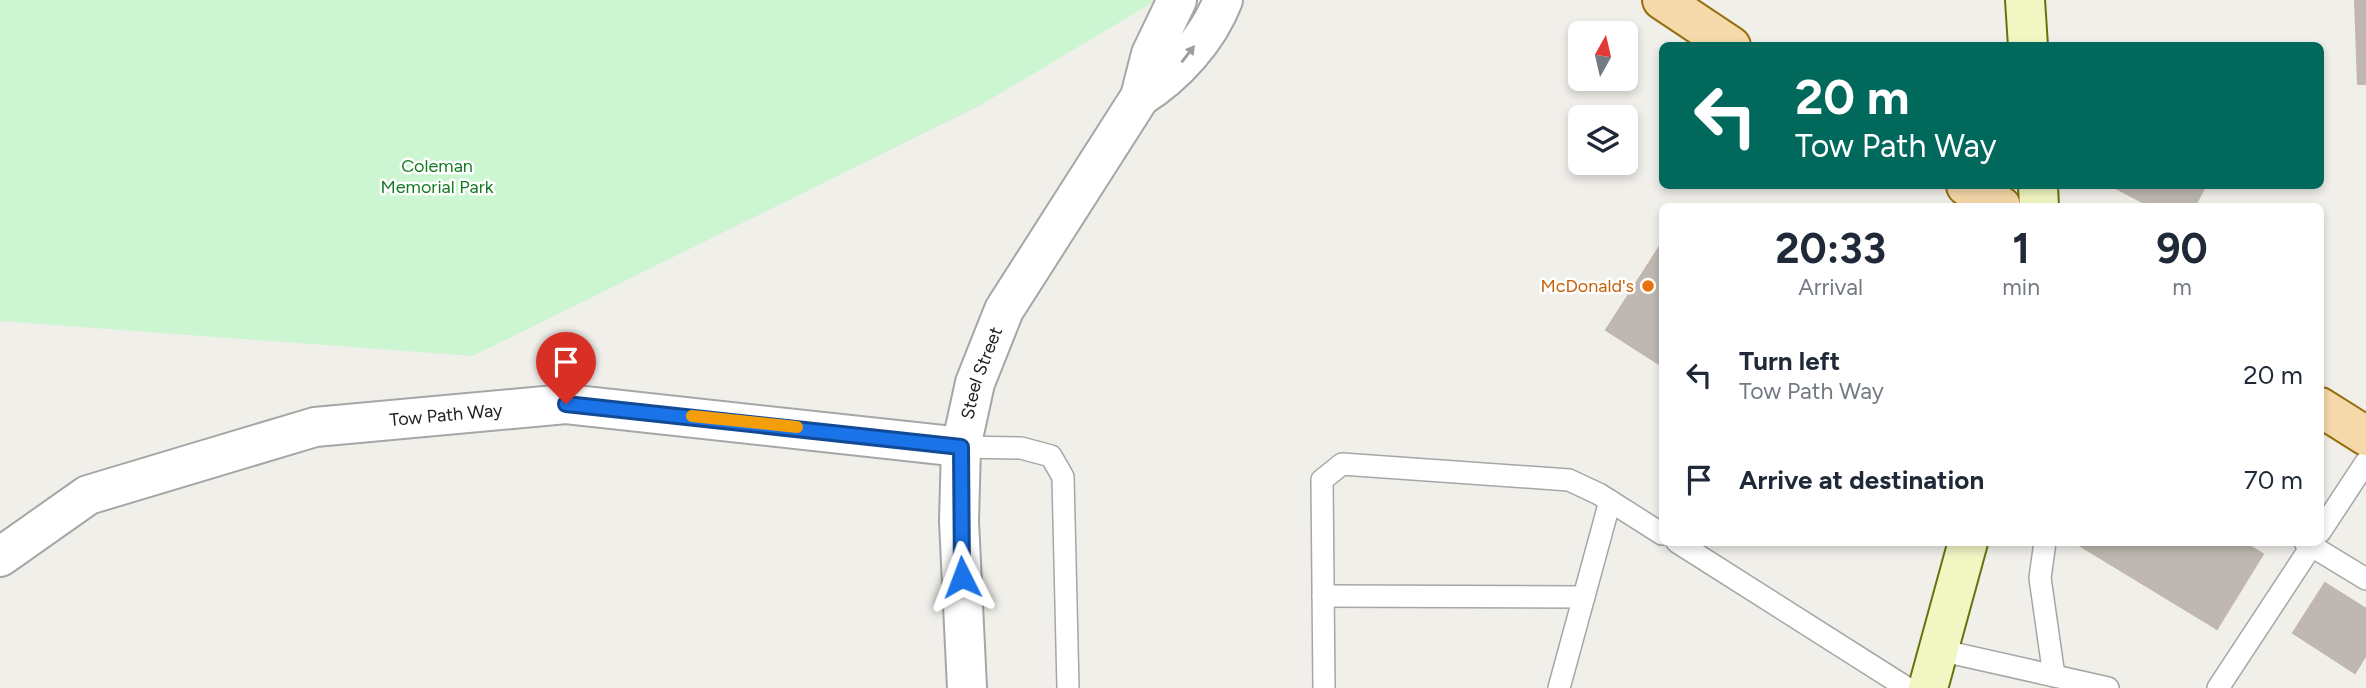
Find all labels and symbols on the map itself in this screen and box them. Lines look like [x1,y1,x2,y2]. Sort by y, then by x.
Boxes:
north arrow [1568,21,1638,91]
one-way arrow [1180,45,1194,63]
park label: Coleman Memorial Park [381,155,494,198]
place label: McDonald's [1540,275,1634,297]
marker: McDonald's [1640,278,1656,294]
street label: Steel Street [956,324,1007,421]
pin [536,332,596,404]
street label: Tow Path Way [388,399,504,431]
position arrow [925,540,999,614]

